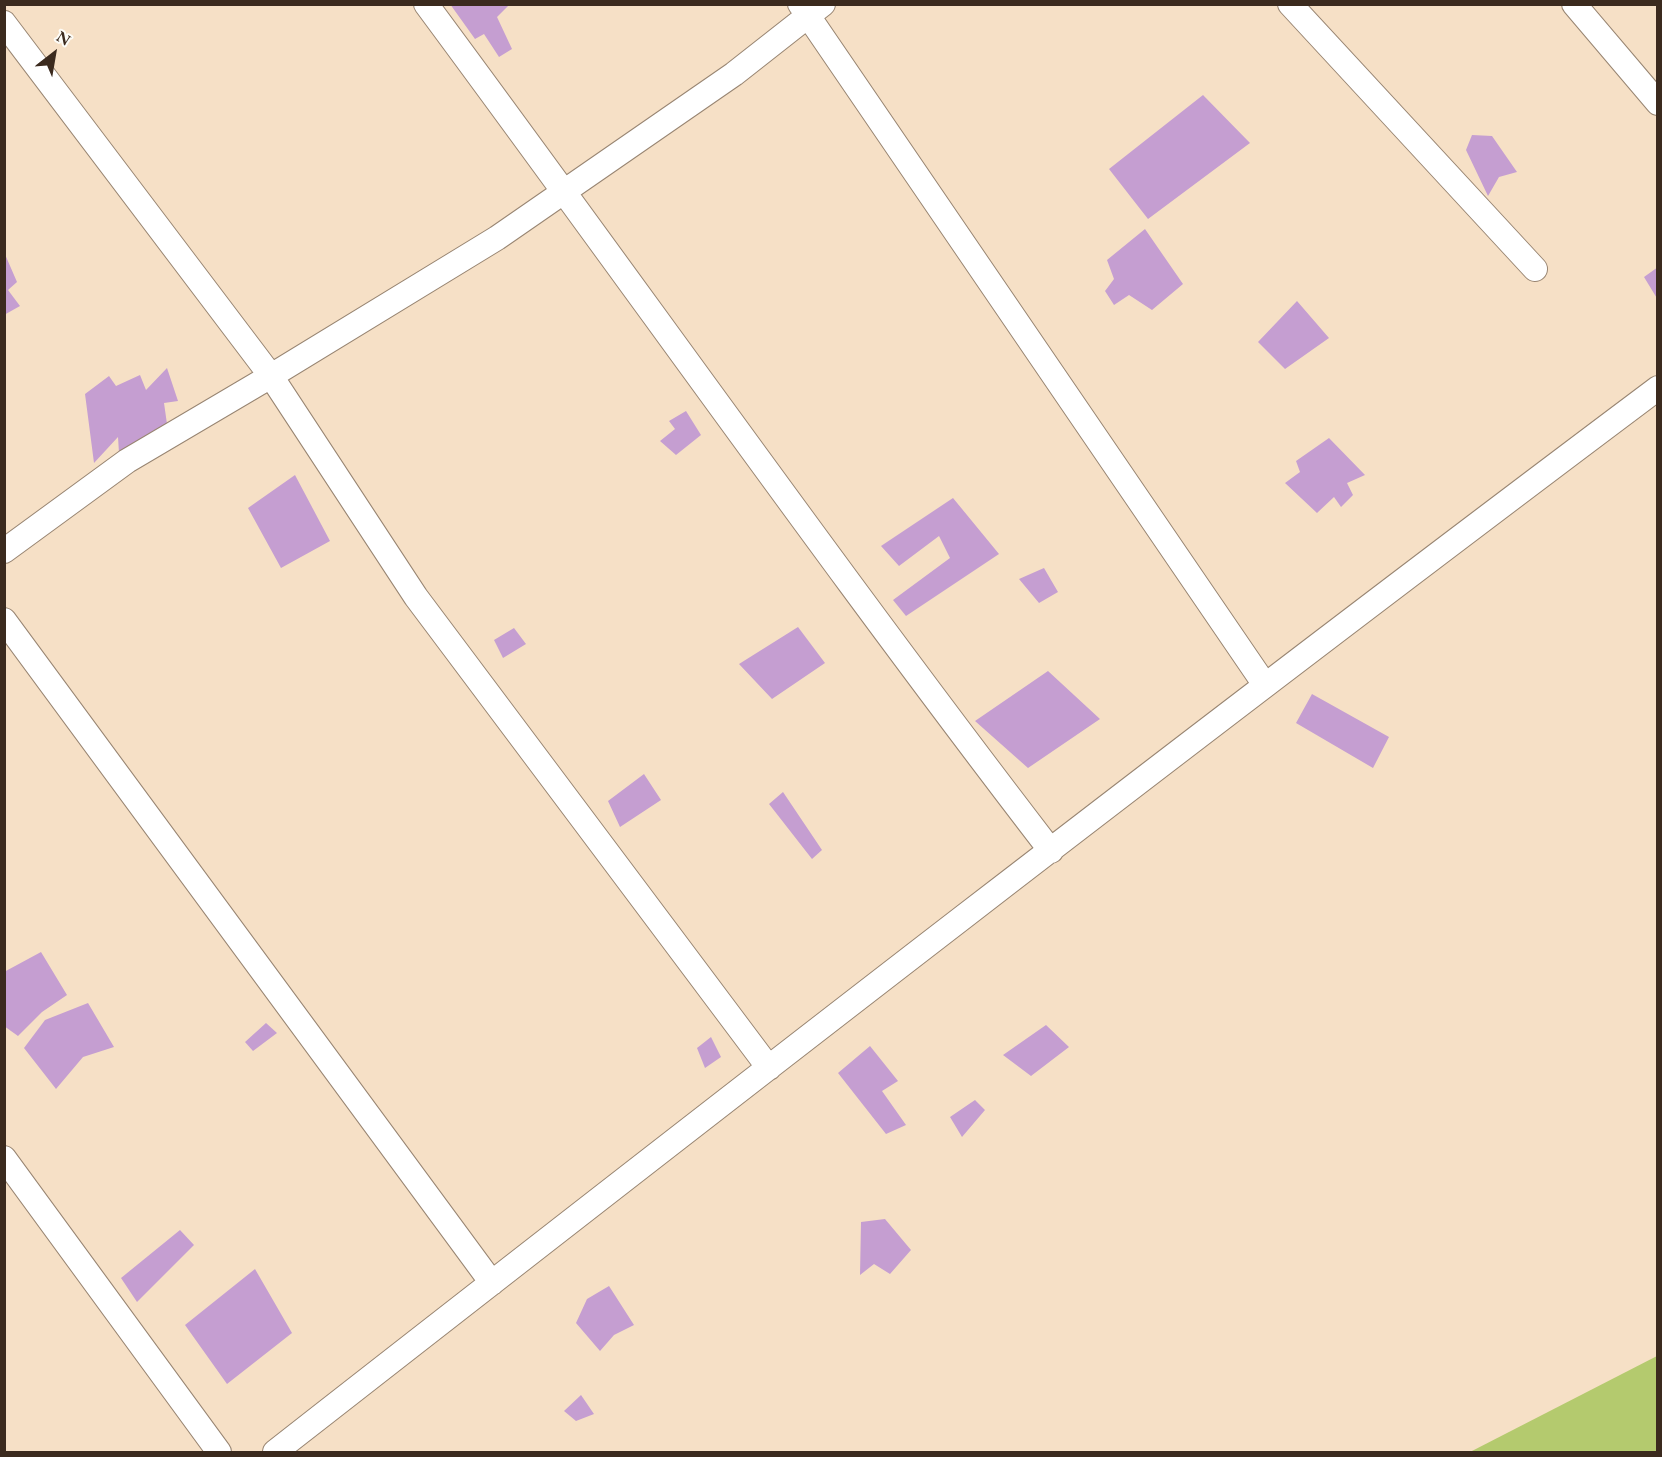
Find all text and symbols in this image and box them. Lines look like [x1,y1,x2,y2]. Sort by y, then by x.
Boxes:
north arrow [24,24,84,84]
text: N [53,26,74,50]

